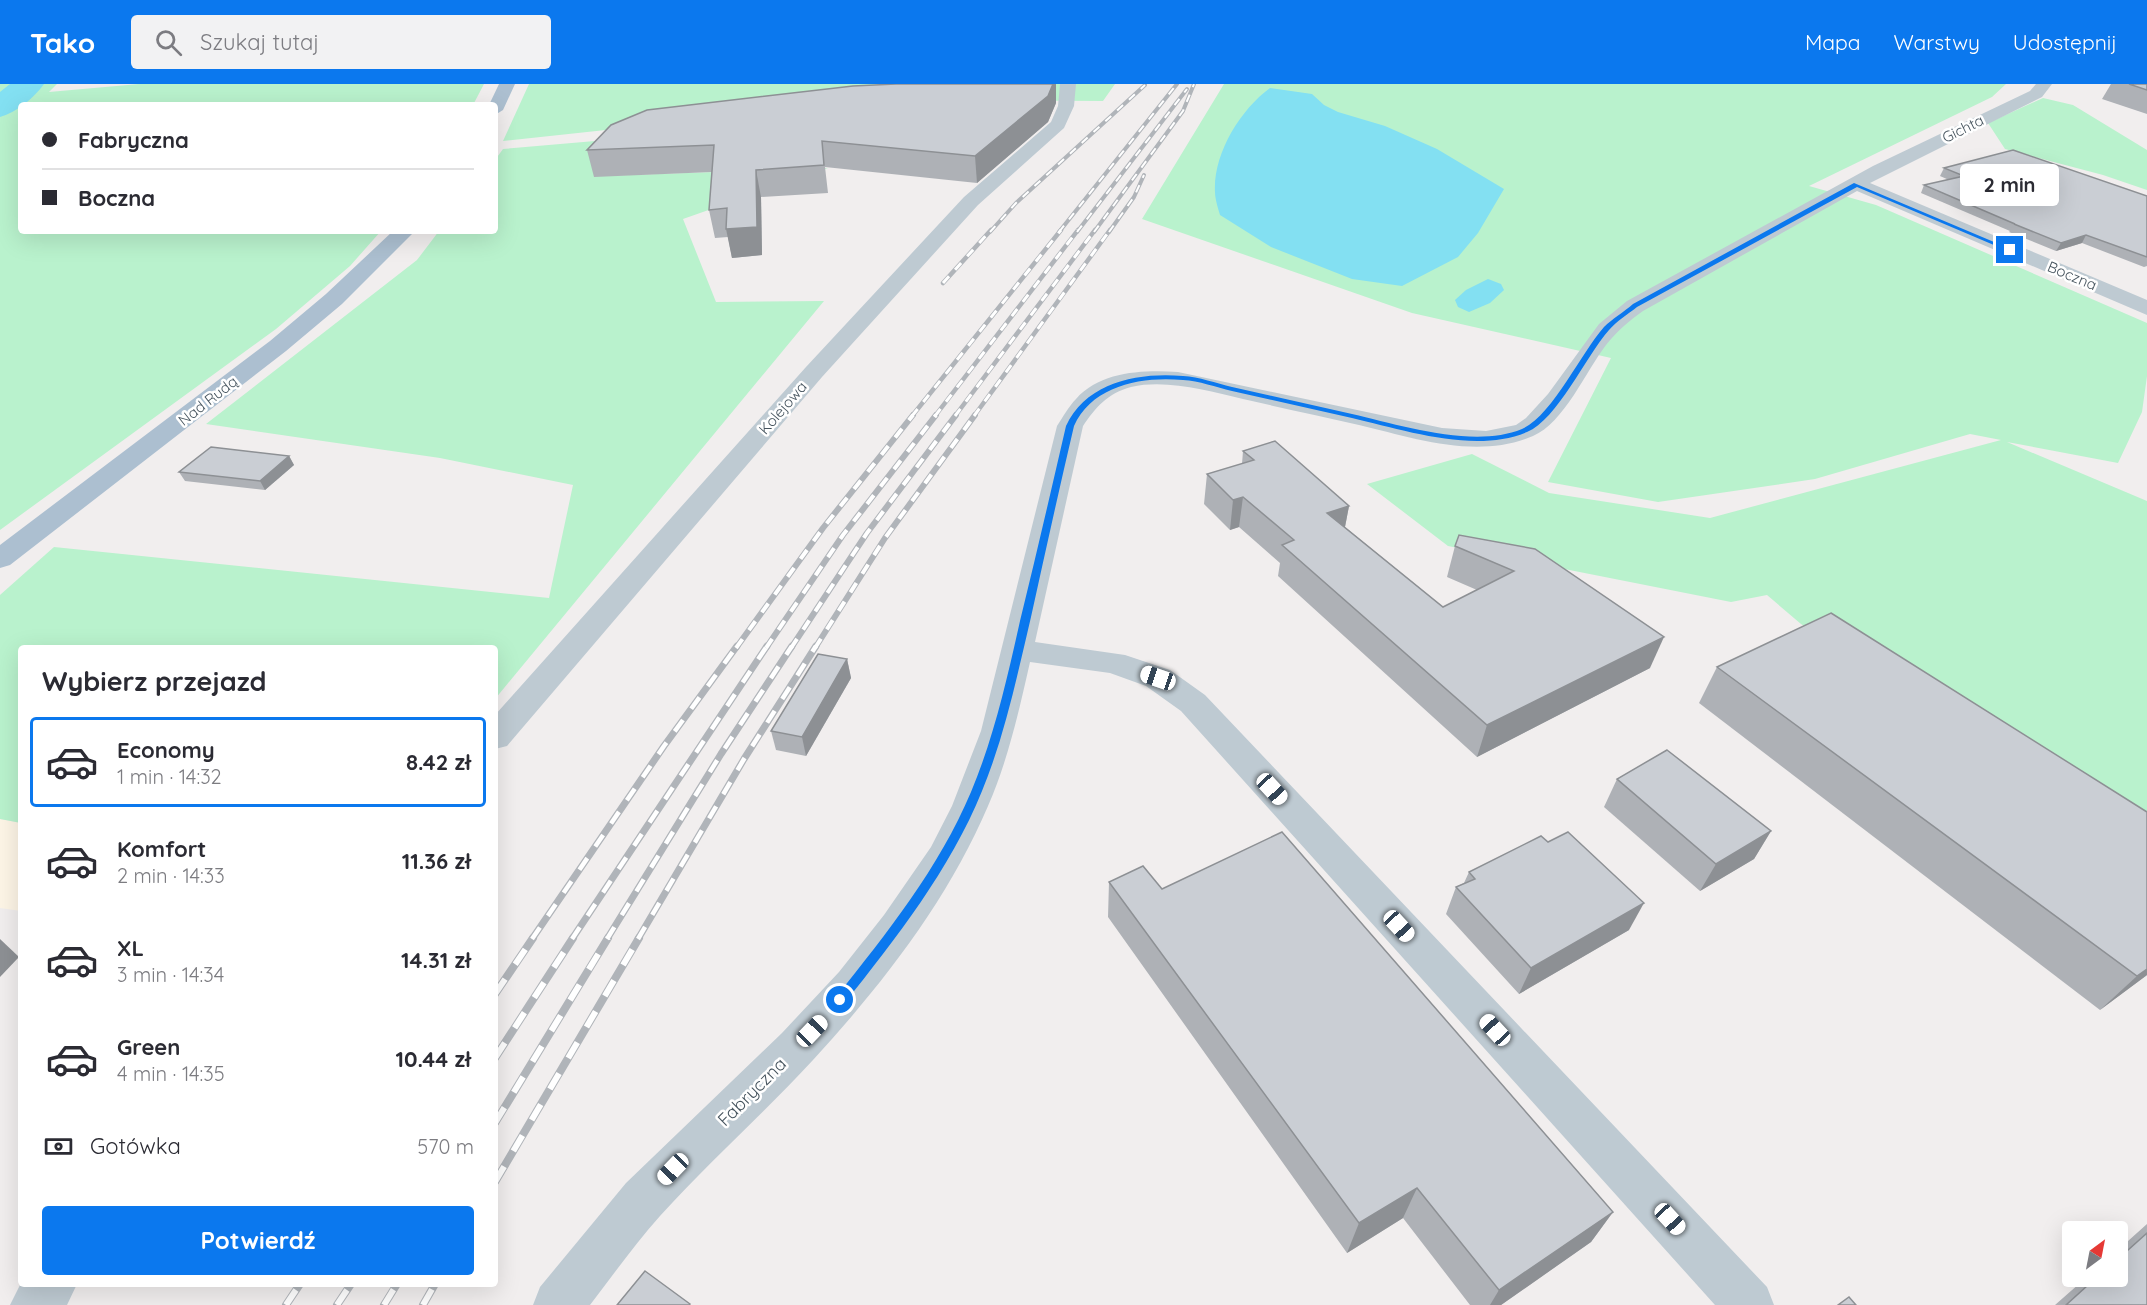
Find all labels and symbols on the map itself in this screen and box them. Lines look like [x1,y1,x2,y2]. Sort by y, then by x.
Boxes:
street label: Gichta [1939,110,1987,147]
callout: 2 min [1960,163,2060,205]
route end [1996,236,2023,263]
street label: Boczna [2045,257,2100,294]
street label: Nad Rudą [174,372,241,430]
street label: Kolejowa [754,377,811,438]
car [1138,664,1178,692]
car [1253,770,1291,808]
car [1380,907,1418,945]
route start [826,986,853,1013]
car [1476,1011,1514,1049]
car [793,1012,831,1050]
street label: Fabryczna [712,1052,791,1131]
car [654,1150,692,1188]
car [1651,1200,1689,1238]
north arrow [2062,1221,2128,1287]

